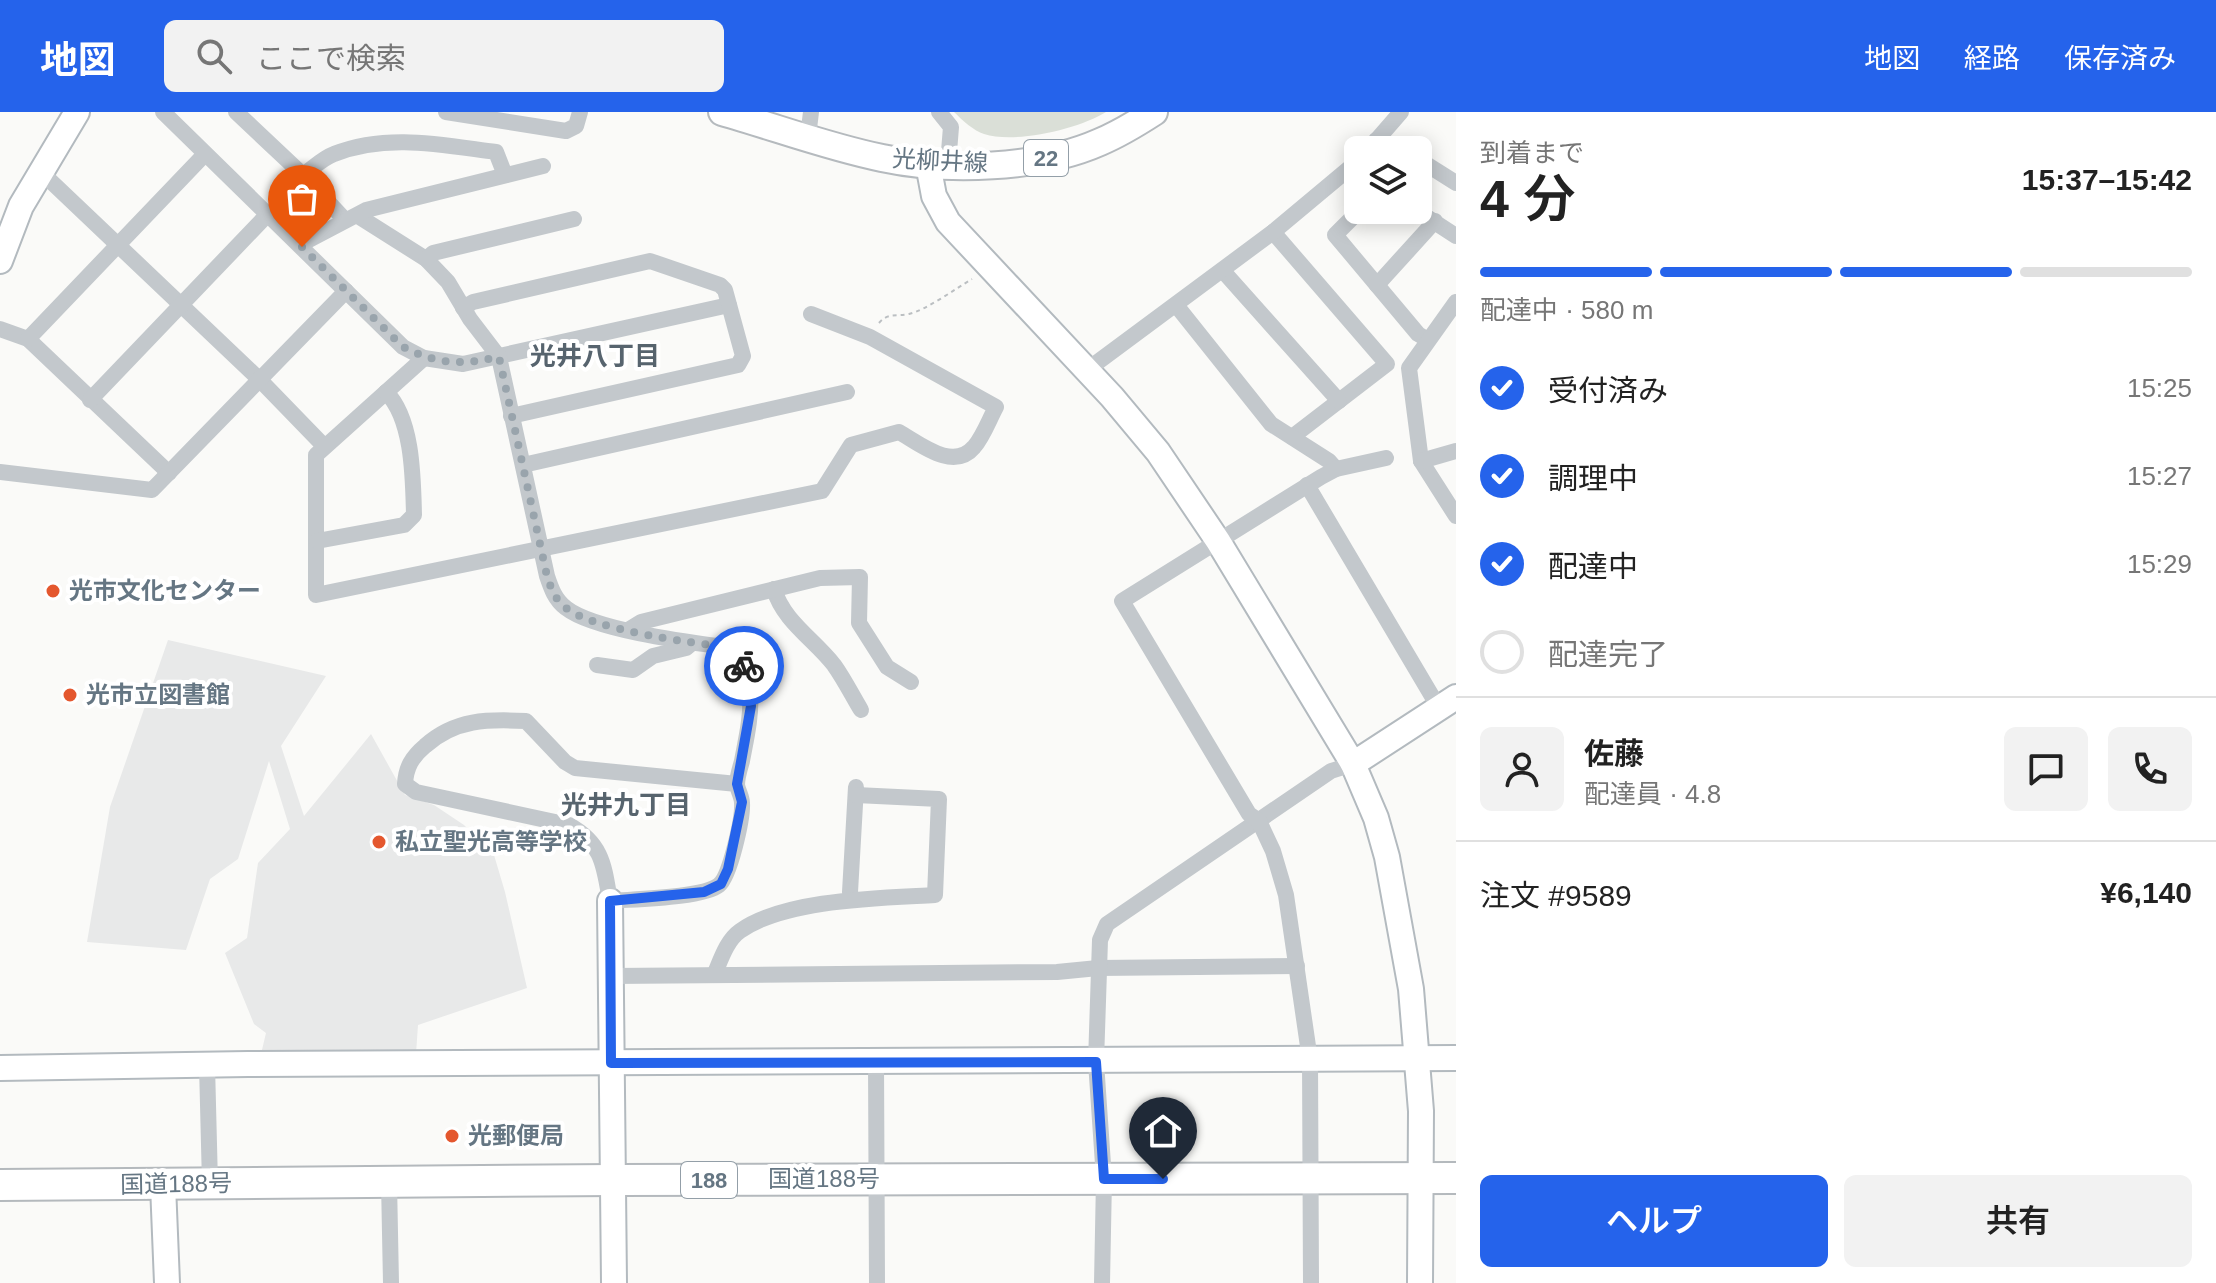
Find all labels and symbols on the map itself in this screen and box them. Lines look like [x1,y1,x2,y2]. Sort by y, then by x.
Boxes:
road number: 22 [1024,140,1068,176]
street label: 光柳井線 [891,145,989,176]
pin [268,165,336,247]
district label: 光井八丁目 [530,341,660,371]
place label: 光市文化センター [69,577,261,604]
marker: 光市文化センター [44,582,62,600]
courier [704,626,784,706]
place label: 光市立図書館 [86,681,230,708]
marker: 光市立図書館 [61,686,79,704]
district label: 光井九丁目 [561,790,691,820]
place label: 私立聖光高等学校 [395,828,587,855]
marker: 私立聖光高等学校 [370,833,388,851]
pin [1129,1097,1197,1179]
place label: 光郵便局 [468,1122,564,1149]
marker: 光郵便局 [443,1127,461,1145]
road number: 188 [681,1162,737,1198]
street label: 国道188号 [768,1165,880,1192]
street label: 国道188号 [120,1169,232,1198]

